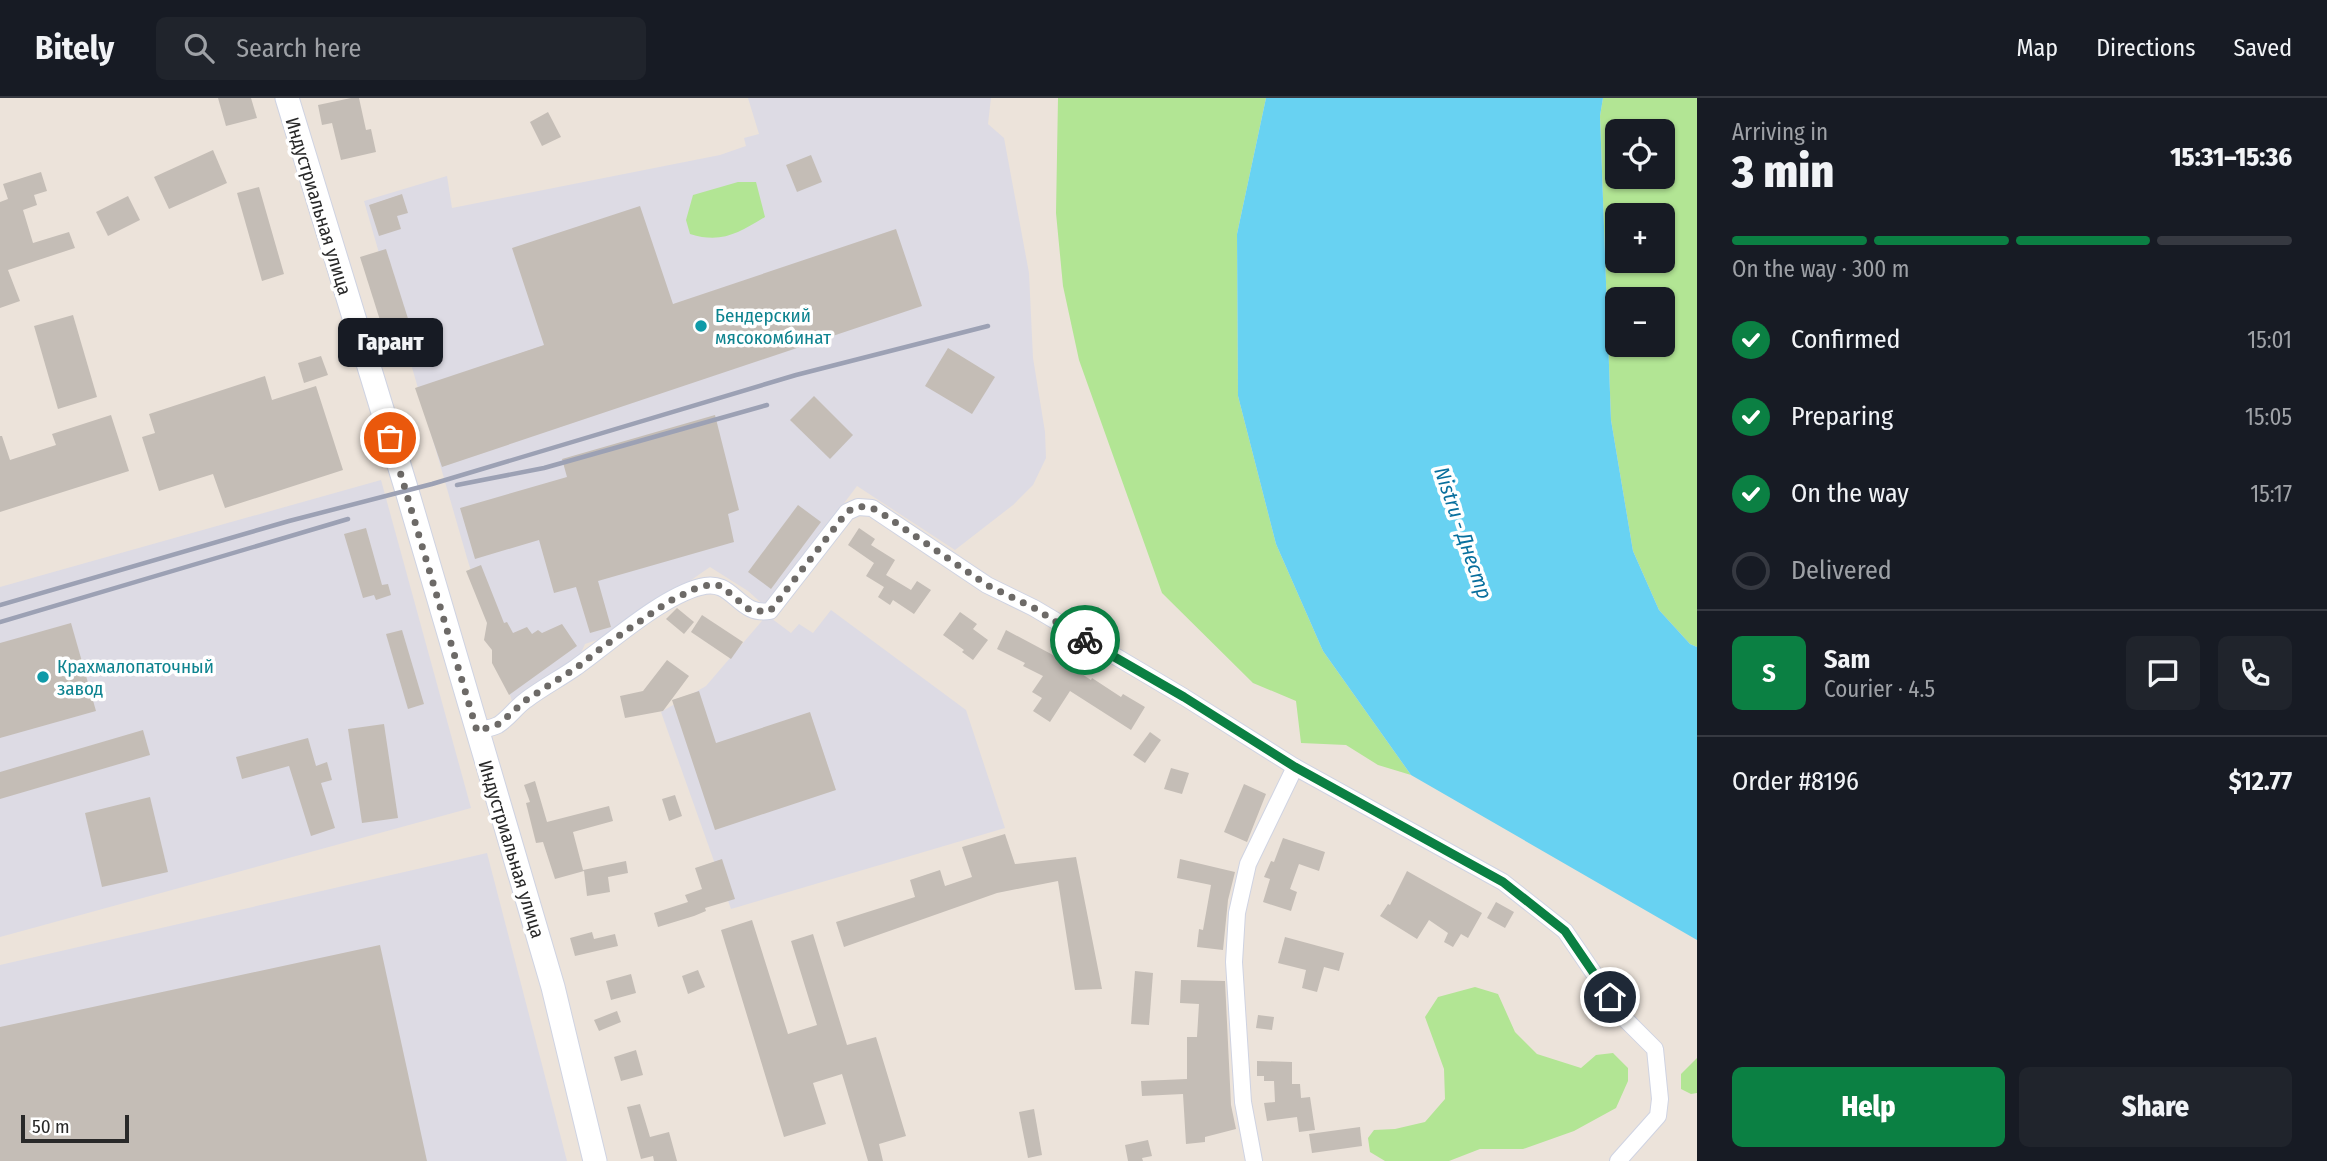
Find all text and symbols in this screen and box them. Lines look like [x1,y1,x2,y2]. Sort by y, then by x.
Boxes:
search box [156,17,646,80]
text: Bitely [35,28,114,68]
icon: search [180,29,218,67]
text: Search here [236,33,361,64]
text: Map [2017,34,2058,62]
text: Directions [2096,34,2195,62]
text: Saved [2233,34,2292,62]
street label: Индустриальная улица [281,115,357,298]
text: Arriving in [1732,118,1828,146]
map controls [1605,119,1675,357]
button: locate [1605,119,1675,189]
text: 15:31–15:36 [2170,142,2292,173]
text: 3 min [1732,144,1834,199]
button: + [1605,203,1675,273]
text: On the way · 300 m [1732,255,1909,283]
button: − [1605,287,1675,357]
place label: Бендерский мясокомбинат [715,304,831,349]
marker: Бендерский мясокомбинат [693,318,709,334]
callout: Гарант [338,319,442,368]
icon: check [1732,321,1770,359]
text: Confirmed [1791,324,1901,355]
text: 15:01 [2247,326,2292,354]
text: Гарант [358,328,423,356]
icon: check [1732,398,1770,436]
text: Preparing [1791,401,1893,432]
text: 15:05 [2245,403,2292,431]
pin [360,408,420,468]
icon: bag [371,419,409,457]
water label: Nistru - Днестр [1428,464,1498,602]
icon: check [1732,475,1770,513]
text: On the way [1791,478,1909,509]
text: 15:17 [2250,480,2292,508]
text: Delivered [1791,555,1892,586]
courier [1050,605,1120,675]
icon: bike [1066,621,1104,659]
button: chat [2126,636,2200,710]
button: phone [2218,636,2292,710]
text: Sam [1824,644,1870,675]
place label: Крахмалопаточный завод [57,655,214,700]
text: S [1762,658,1776,689]
marker: Крахмалопаточный завод [35,669,51,685]
text: Courier · 4.5 [1824,675,1935,703]
street label: Индустриальная улица [474,758,550,941]
text: Order #8196 [1732,766,1859,797]
text: $12.77 [2229,766,2292,797]
pin [1580,967,1640,1027]
icon: home [1591,978,1629,1016]
button: Help [1732,1067,2005,1147]
button: Share [2019,1067,2292,1147]
scale bar [21,1112,130,1144]
text: 50 m [32,1115,70,1138]

